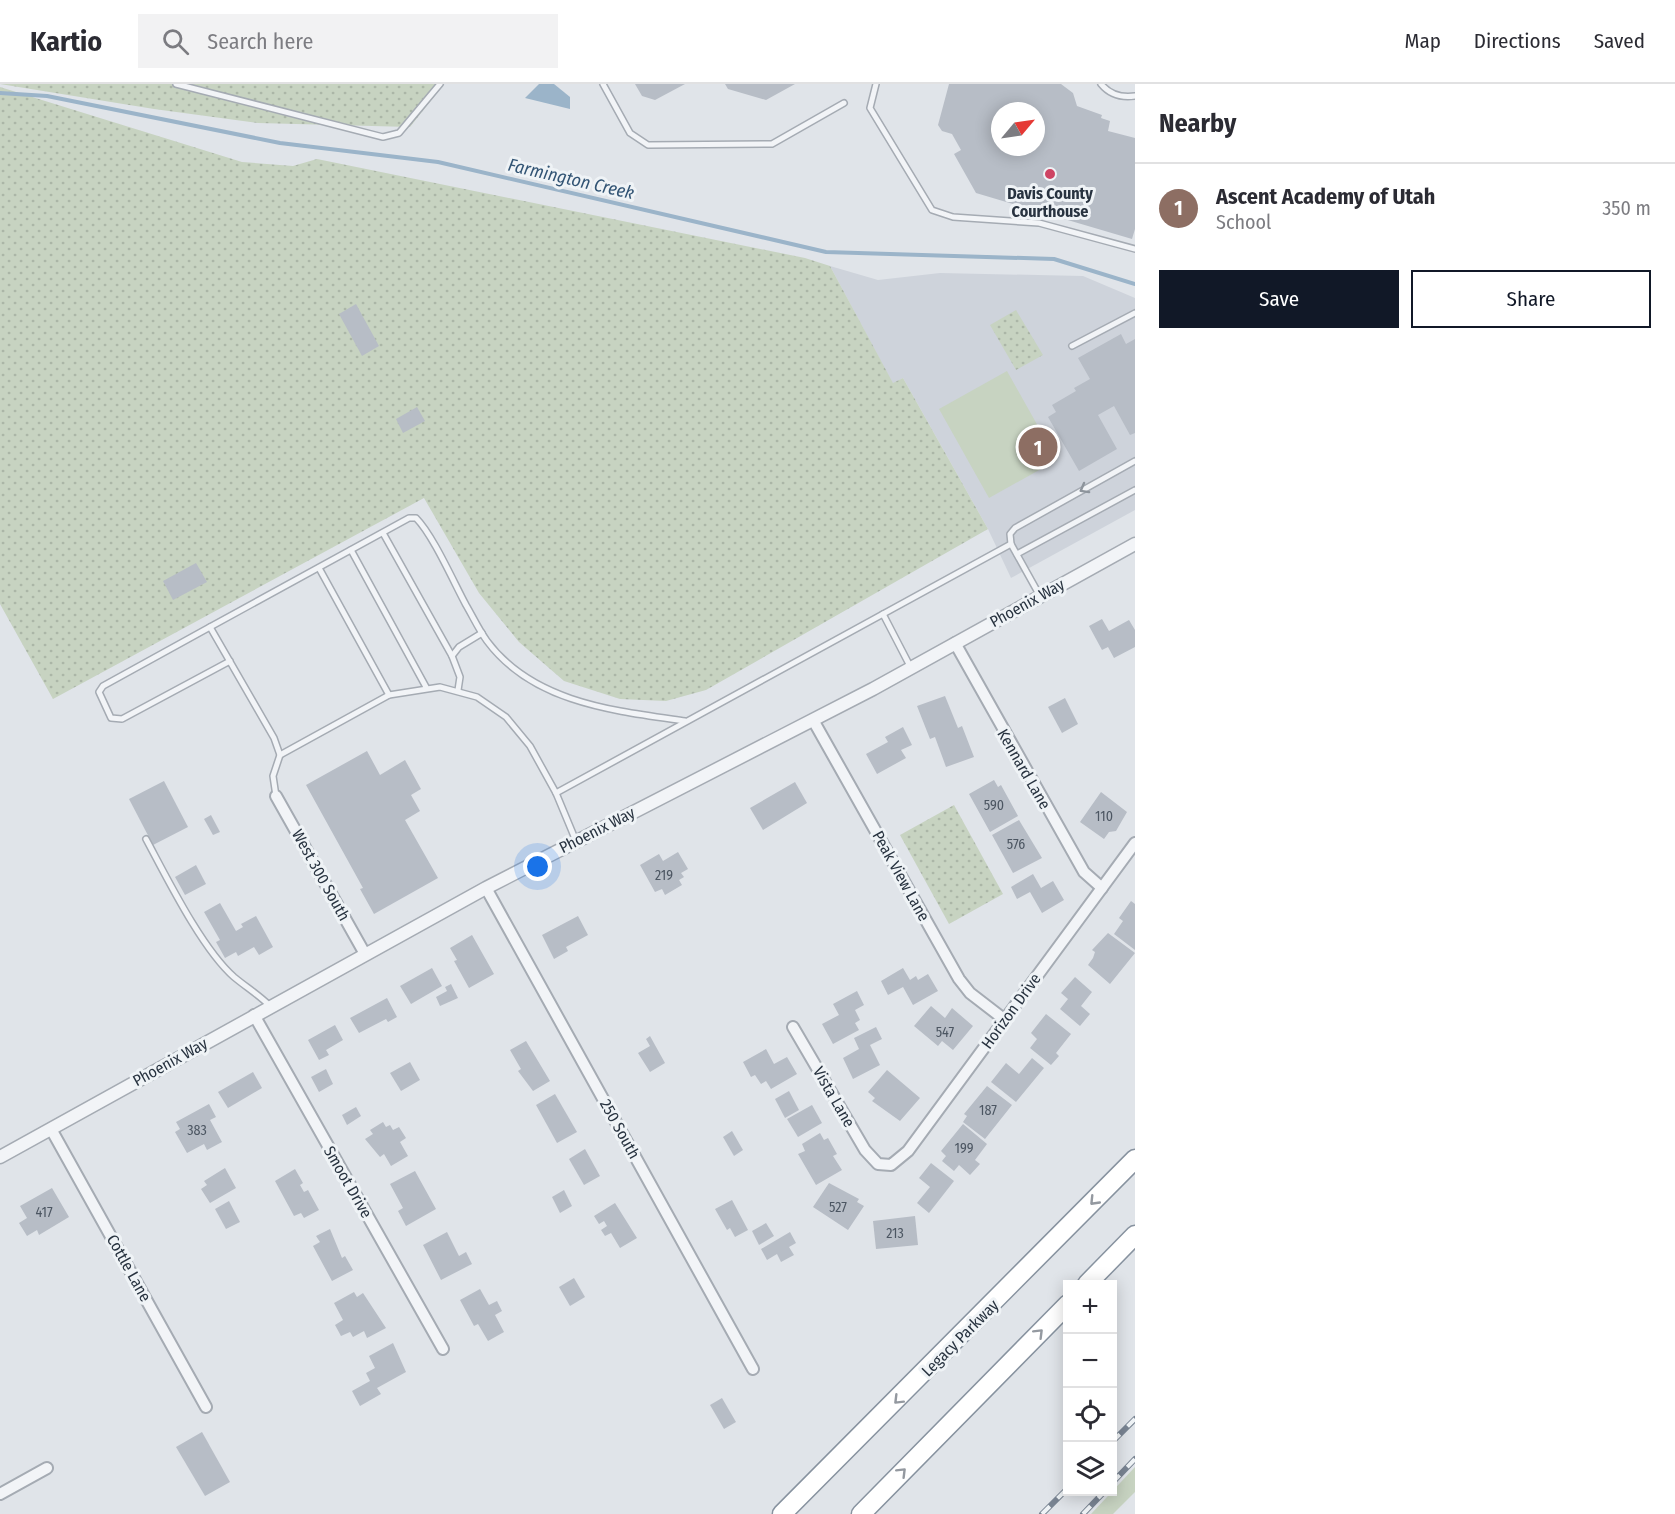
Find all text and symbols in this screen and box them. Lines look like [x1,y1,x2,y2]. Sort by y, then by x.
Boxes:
search box [138,14,558,68]
text: Kartio [30,25,102,58]
icon: search [159,25,192,58]
text: Search here [207,28,313,55]
text: Map [1404,28,1441,54]
text: Directions [1474,28,1561,54]
text: Saved [1594,28,1645,54]
north arrow [991,102,1045,156]
text: Nearby [1159,108,1236,139]
water label: Farmington Creek [506,154,636,204]
marker: Davis County Courthouse [1043,167,1057,181]
text: Ascent Academy of Utah [1216,183,1435,210]
place label: Davis County Courthouse [1007,184,1093,221]
text: 1 [1174,196,1183,220]
text: 350 m [1602,196,1651,220]
text: School [1216,210,1271,234]
button: Save [1159,270,1399,328]
button: Share [1411,270,1651,328]
pin: 1 [1018,424,1058,470]
one-way arrow [1079,482,1090,493]
street label: Phoenix Way [986,574,1068,631]
street label: Kennard Lane [993,726,1055,813]
house number: 590 [984,797,1004,814]
street label: Phoenix Way [556,802,639,857]
house number: 110 [1095,808,1113,825]
street label: West 300 South [288,826,354,924]
street label: Peak View Lane [868,828,934,924]
house number: 576 [1007,836,1025,853]
your location [523,852,552,881]
house number: 219 [655,867,673,884]
street label: Horizon Drive [977,970,1045,1052]
house number: 547 [936,1024,955,1041]
street label: Phoenix Way [129,1033,211,1090]
street label: Vista Lane [809,1063,859,1131]
street label: 250 South [596,1096,644,1162]
house number: 187 [979,1102,997,1119]
house number: 383 [187,1122,207,1139]
house number: 199 [954,1140,974,1157]
street label: Smoot Drive [320,1143,376,1221]
one-way arrow [1091,1194,1102,1205]
house number: 527 [829,1199,847,1216]
house number: 417 [35,1204,53,1221]
house number: 213 [886,1225,904,1242]
street label: Cottle Lane [103,1231,155,1305]
map controls [1063,1280,1117,1496]
button: + [1063,1280,1117,1334]
street label: Legacy Parkway [918,1295,1003,1380]
one-way arrow [1032,1330,1043,1340]
button: − [1063,1334,1117,1388]
button: locate [1063,1388,1117,1442]
one-way arrow [895,1392,906,1403]
button: layers [1063,1442,1117,1496]
one-way arrow [895,1469,906,1480]

